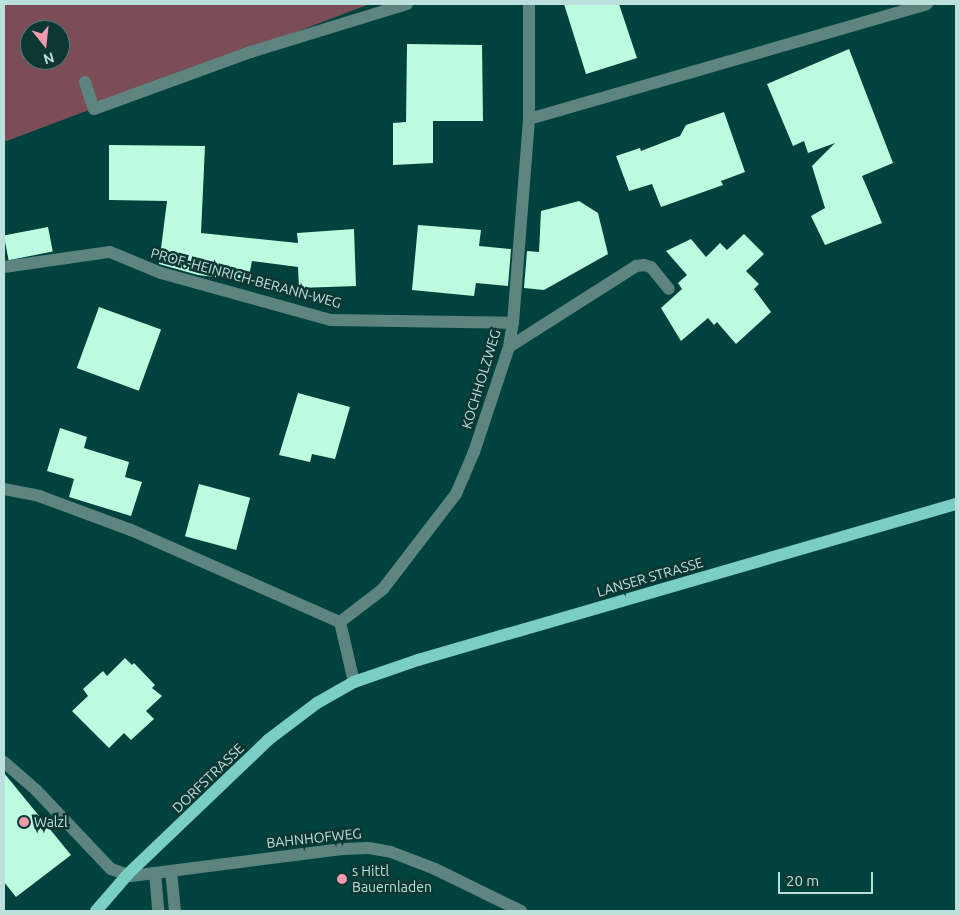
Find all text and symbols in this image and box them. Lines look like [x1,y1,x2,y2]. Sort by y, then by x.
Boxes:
north arrow [20,20,70,70]
text: N [42,49,56,68]
street label: PROF.-HEINRICH-BERANN-WEG [149,244,343,312]
street label: KOCHHOLZWEG [458,327,504,431]
street label: LANSER STRASSE [595,554,705,600]
street label: DORFSTRASSE [169,740,247,816]
place label: Walzl [34,814,68,830]
marker: Walzl [18,816,30,828]
street label: BAHNHOFWEG [266,825,362,851]
scale bar [780,862,875,894]
place label: s Hittl Bauernladen [352,863,432,896]
text: 20 m [786,872,819,889]
marker: s Hittl Bauernladen [336,873,348,885]

